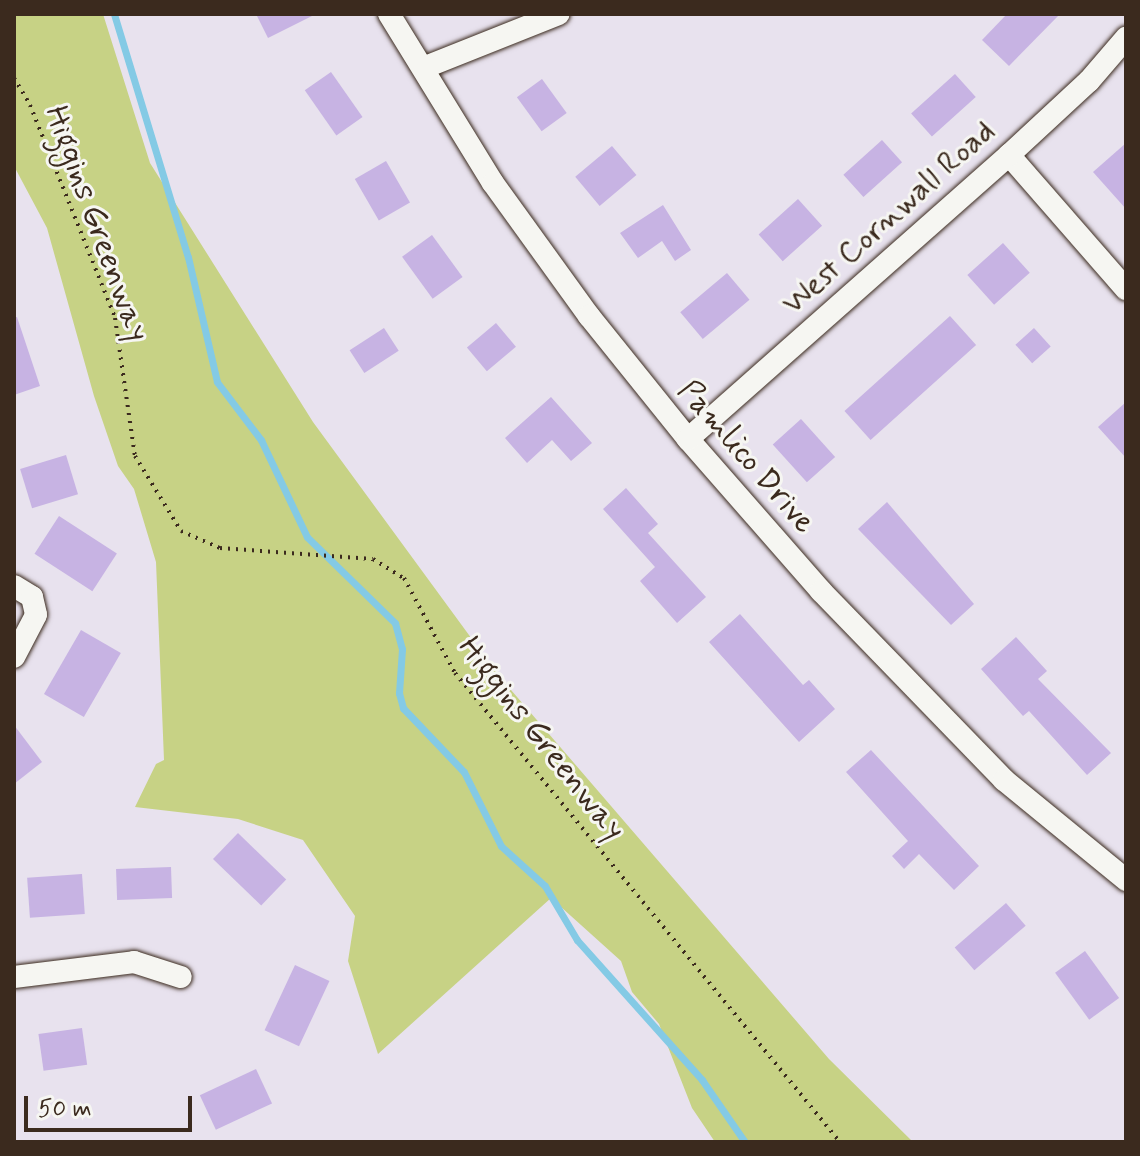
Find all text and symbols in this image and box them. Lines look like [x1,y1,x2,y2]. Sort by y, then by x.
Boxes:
street label: Higgins Greenway [35,99,157,349]
street label: West Cornwall Road [775,112,1003,324]
street label: Pamlico Drive [670,373,822,541]
street label: Higgins Greenway [449,628,633,850]
scale bar [28,1080,196,1130]
text: 50 m [38,1094,92,1125]

